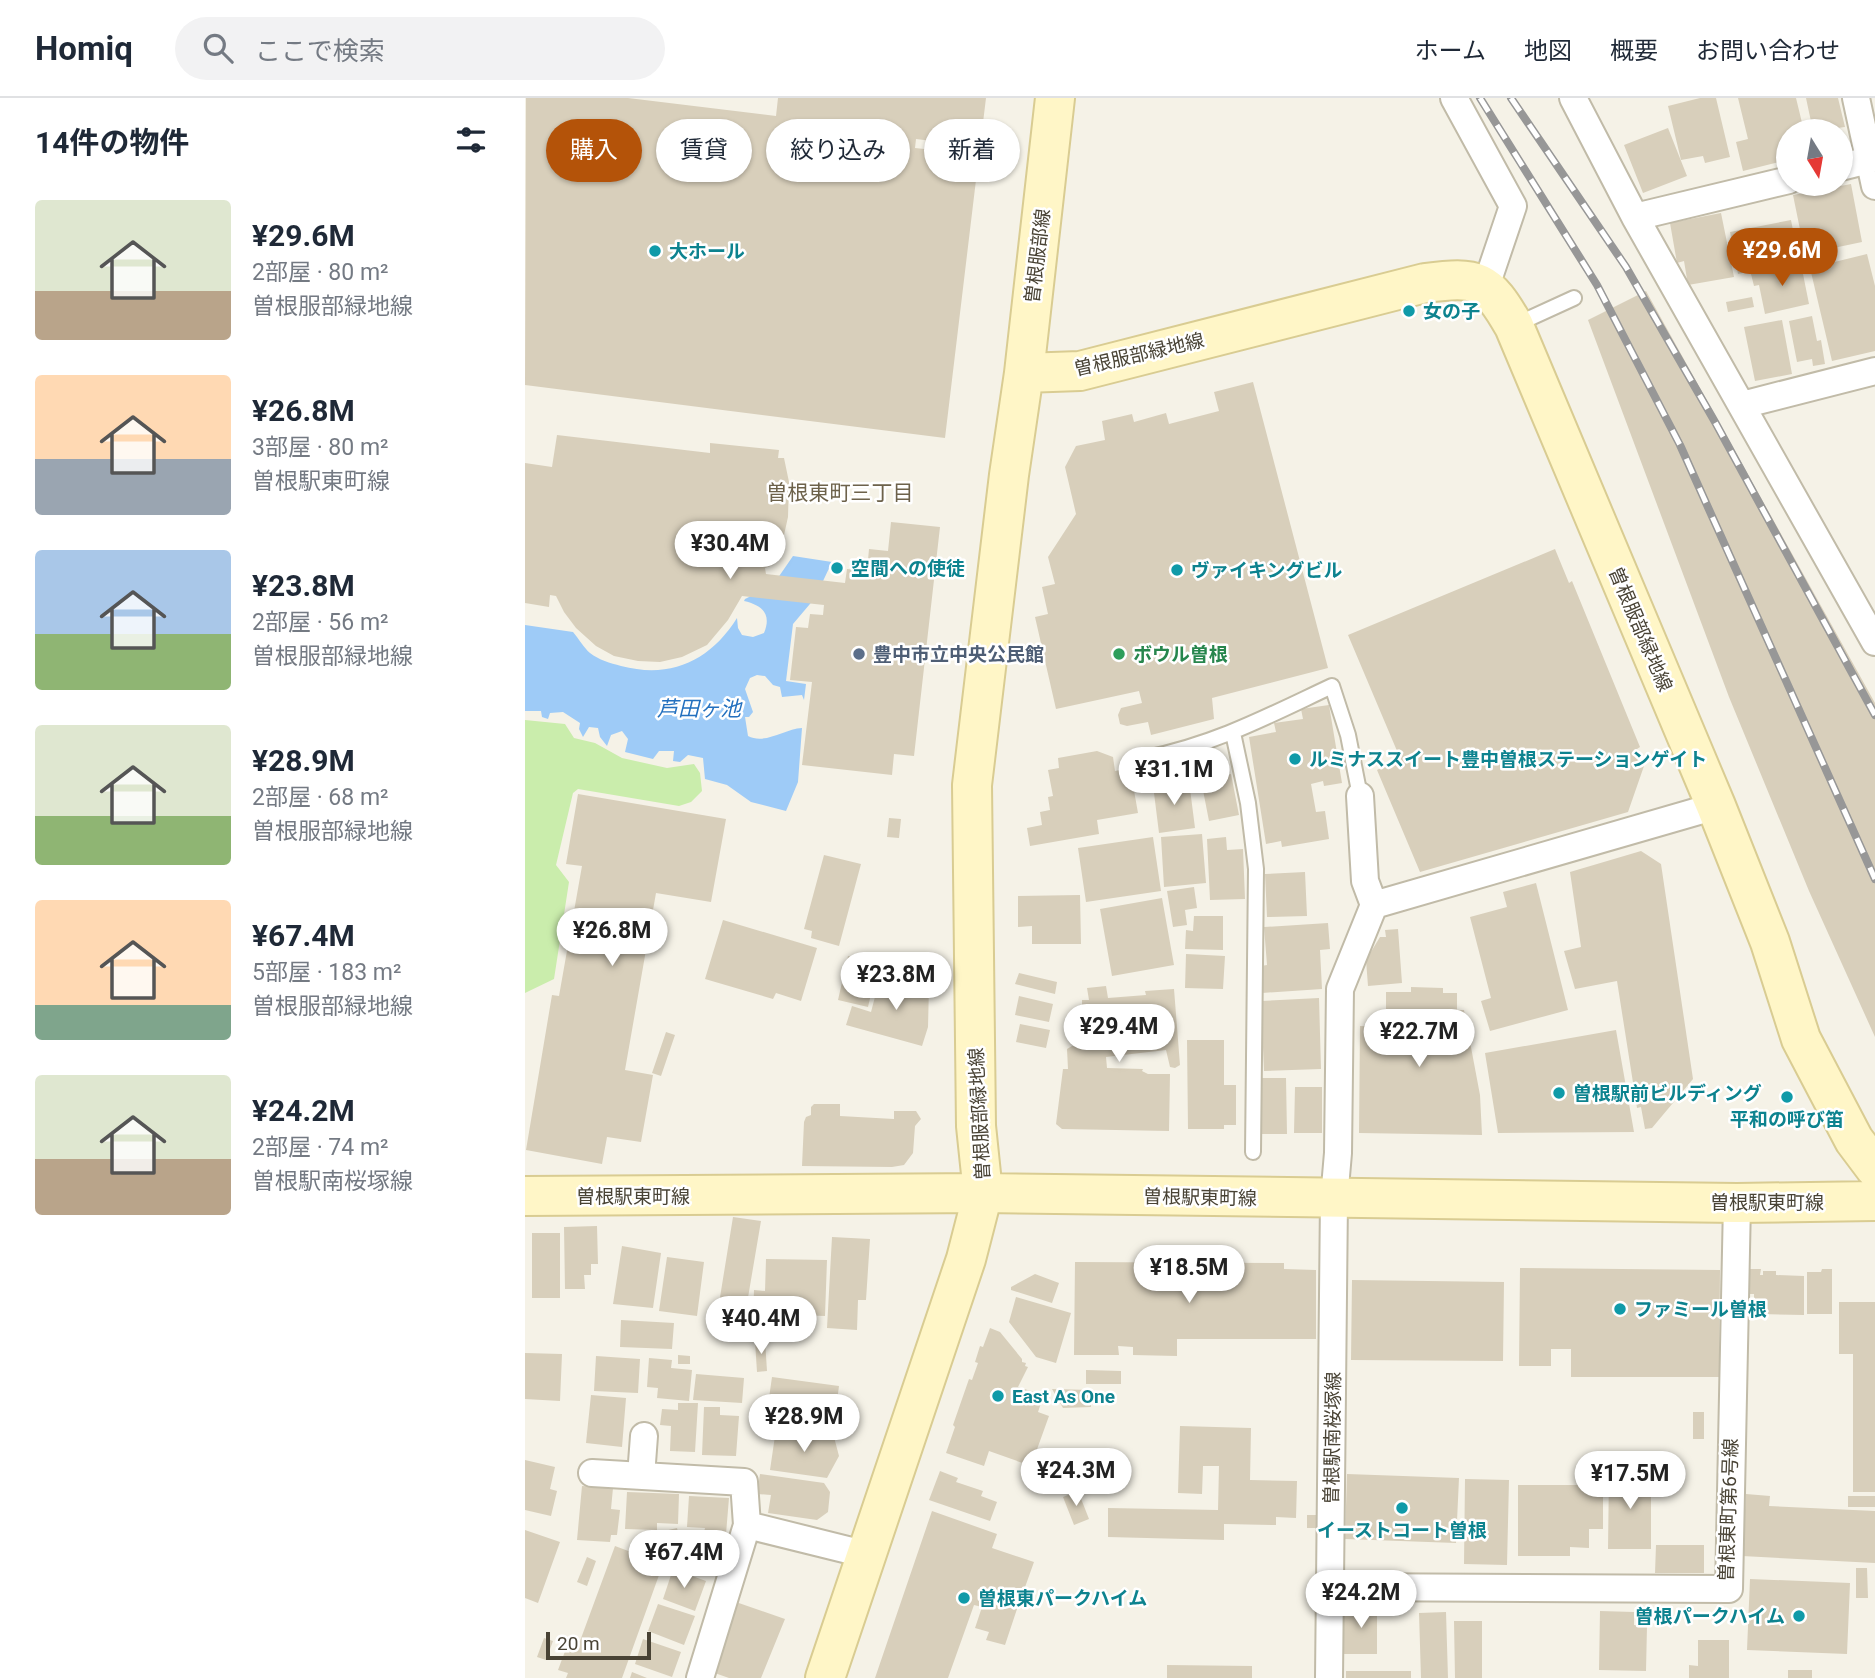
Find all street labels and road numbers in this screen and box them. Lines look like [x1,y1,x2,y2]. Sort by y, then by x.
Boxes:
street label: 曽根服部線 [1020,208,1055,305]
street label: 曽根服部緑地線 [1072,328,1207,381]
street label: 曽根服部緑地線 [1604,563,1677,695]
street label: 曽根服部緑地線 [965,1047,994,1181]
street label: 曽根駅東町線 [576,1185,690,1208]
street label: 曽根駅東町線 [1143,1185,1257,1210]
street label: 曽根駅東町線 [1710,1191,1824,1214]
street label: 曽根駅南桜塚線 [1320,1371,1345,1505]
street label: 曽根東町第6号線 [1714,1438,1743,1582]

